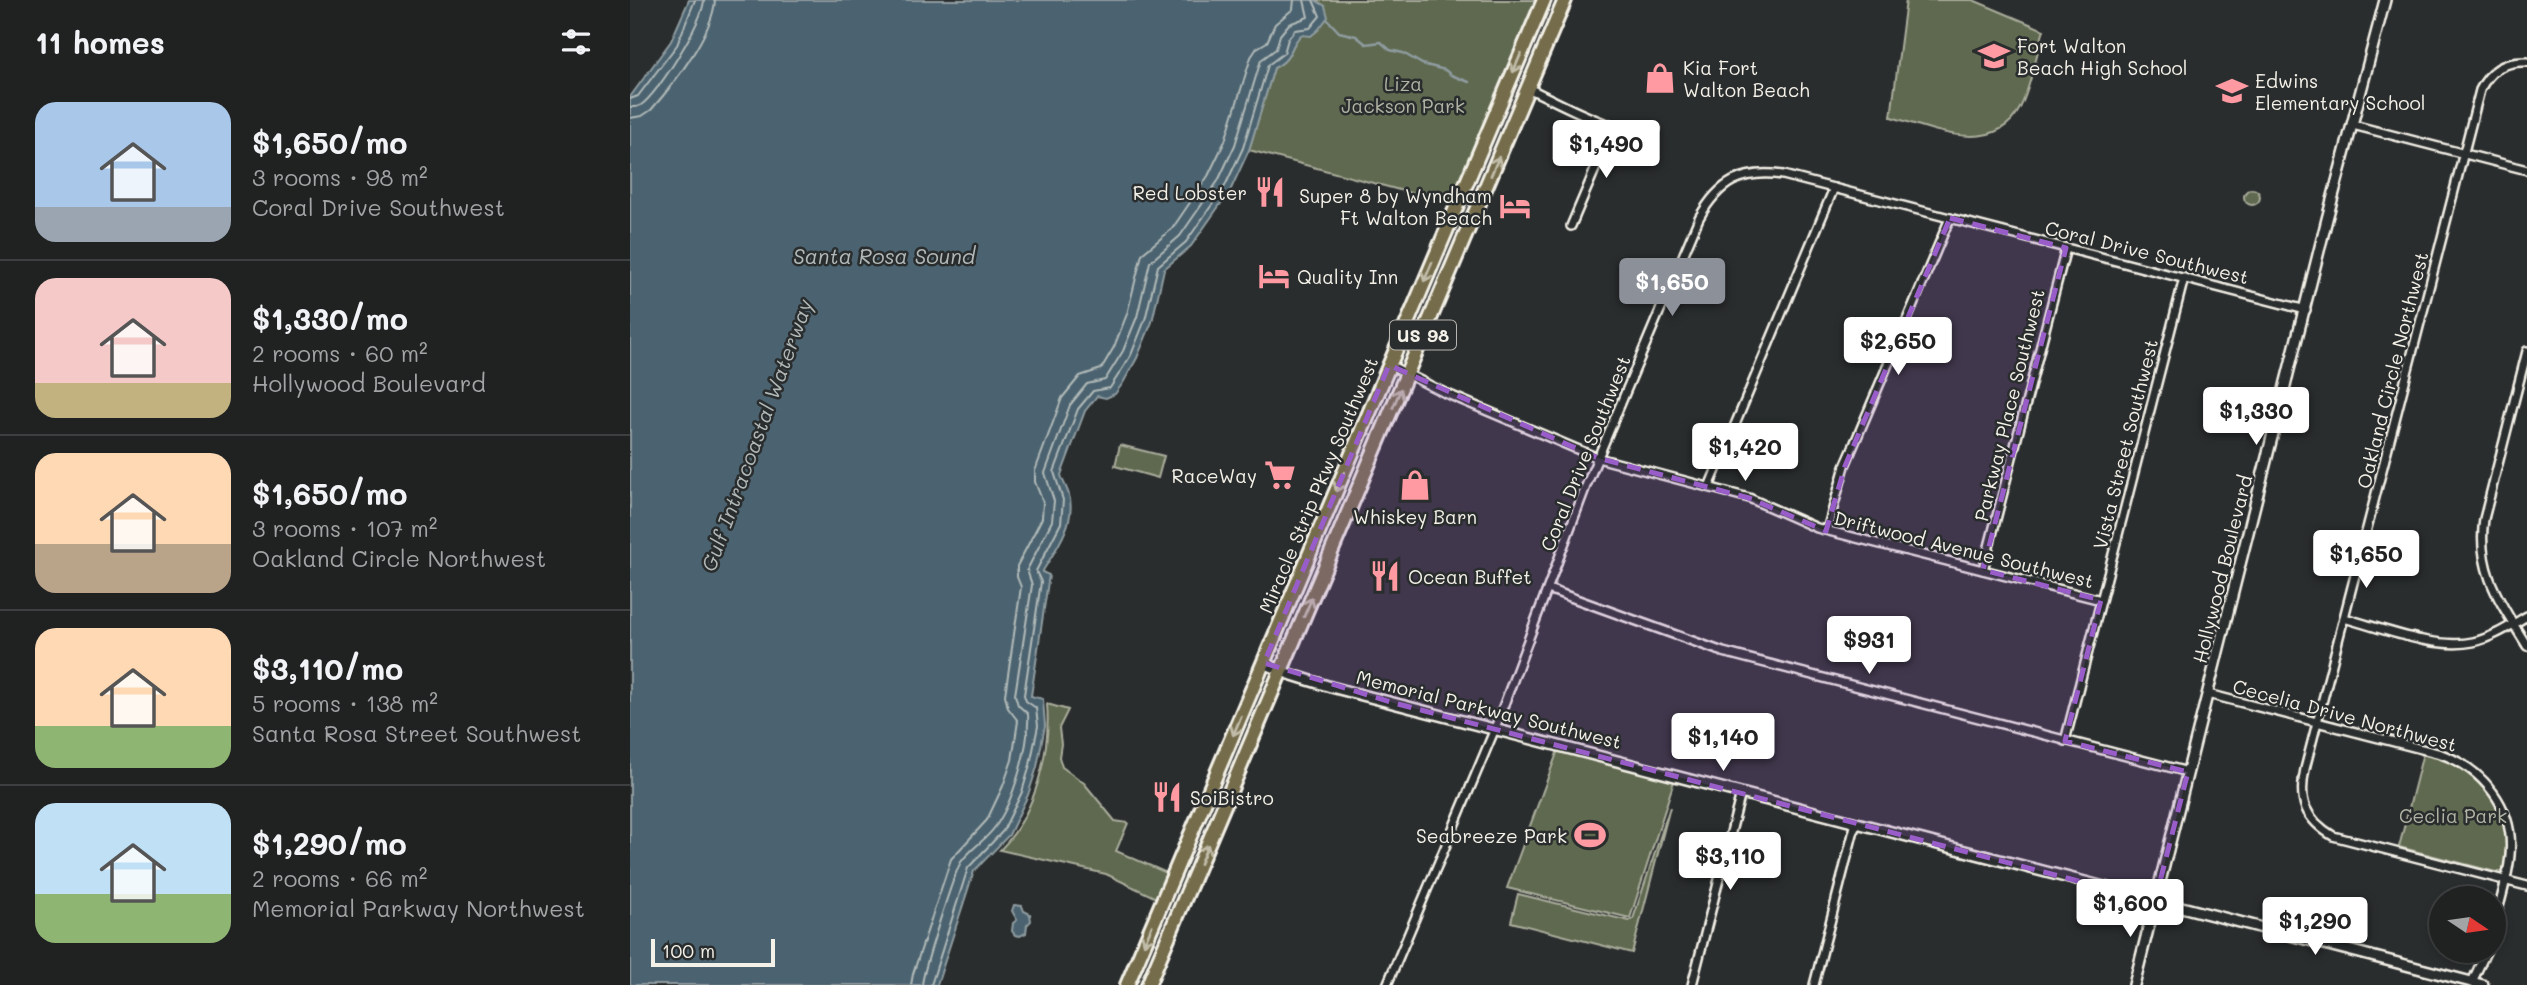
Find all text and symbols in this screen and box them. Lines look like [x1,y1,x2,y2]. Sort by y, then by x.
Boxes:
text: 11 homes [35,22,165,62]
icon: filters [557,23,595,61]
place label: Fort Walton Beach High School [2017,33,2187,80]
school or university icon: Fort Walton Beach High School [1977,39,2011,73]
one-way arrow [1510,51,1523,73]
place label: Kia Fort Walton Beach [1683,55,1810,102]
shop icon: Kia Fort Walton Beach [1643,61,1677,95]
place label: Edwins Elementary School [2255,68,2425,115]
park label: Liza Jackson Park [1341,71,1465,118]
school or university icon: Edwins Elementary School [2215,74,2249,108]
pin: $1,490 [1549,120,1663,180]
text: $1,650/mo [252,122,408,162]
text: $1,490 [1569,128,1643,158]
icon: home [91,130,175,214]
one-way arrow [1489,155,1502,177]
text: 3 rooms · 98 m² [252,162,428,192]
restaurant icon: Red Lobster [1253,175,1287,209]
place label: Red Lobster [1133,180,1247,205]
place label: Super 8 by Wyndham Ft Walton Beach [1299,183,1492,230]
hotel icon: Super 8 by Wyndham Ft Walton Beach [1498,189,1532,223]
text: Coral Drive Southwest [252,192,505,222]
street label: Coral Drive Southwest [2043,215,2251,289]
water label: Santa Rosa Sound [793,242,977,269]
street label: Oakland Circle Northwest [2350,249,2434,491]
pin: $1,650 [1615,258,1729,318]
hotel icon: Quality Inn [1257,259,1291,293]
one-way arrow [1421,261,1434,282]
place label: Quality Inn [1297,264,1398,289]
text: $1,650 [1635,266,1709,296]
street label: Parkway Place Southwest [1968,286,2050,524]
water label: Gulf Intracoastal Waterway [694,295,818,575]
text: $1,330/mo [252,298,408,338]
icon: home [91,306,175,390]
pin: $2,650 [1841,318,1955,377]
road number: US 98 [1390,320,1456,349]
text: $2,650 [1860,325,1936,355]
street label: Vista Street Southwest [2087,336,2163,552]
text: 2 rooms · 60 m² [252,338,428,368]
street label: Coral Drive Southwest [1534,351,1636,555]
street label: Miracle Strip Pkwy Southwest [1253,353,1383,617]
text: Hollywood Boulevard [252,368,486,398]
one-way arrow [1391,388,1404,409]
pin: $1,330 [2199,388,2313,447]
text: $1,330 [2219,395,2293,425]
pin: $1,420 [1688,424,1802,483]
text: $1,420 [1708,431,1782,461]
supermarket icon: RaceWay [1263,458,1297,492]
place label: RaceWay [1172,463,1257,488]
shop icon: Whiskey Barn [1398,468,1432,502]
one-way arrow [1333,470,1346,492]
street label: Hollywood Boulevard [2187,472,2257,666]
text: $1,650/mo [252,473,408,513]
icon: home [91,481,175,565]
place label: Whiskey Barn [1353,504,1477,529]
street label: Driftwood Avenue Southwest [1831,505,2097,593]
text: 3 rooms · 107 m² [252,513,438,543]
pin: $1,650 [2309,530,2423,590]
text: $1,650 [2329,538,2403,568]
text: Oakland Circle Northwest [252,543,546,573]
restaurant icon: Ocean Buffet [1368,559,1402,593]
place label: Ocean Buffet [1408,564,1532,589]
one-way arrow [1302,597,1315,619]
pin: $931 [1828,616,1910,676]
text: $931 [1843,624,1895,654]
text: $3,110/mo [252,648,403,688]
icon: home [91,656,175,740]
street label: Memorial Parkway Southwest [1354,664,1624,754]
street label: Cecelia Drive Northwest [2230,673,2460,757]
text: 5 rooms · 138 m² [252,688,438,718]
one-way arrow [1230,714,1243,736]
pin: $1,140 [1666,714,1780,773]
text: Santa Rosa Street Southwest [252,718,581,748]
text: $1,140 [1687,721,1759,751]
restaurant icon: SoiBistro [1150,780,1184,814]
place label: SoiBistro [1190,785,1274,810]
park label: Ceclia Park [2399,803,2507,828]
sports icon: Seabreeze Park [1573,818,1607,852]
text: $1,290/mo [252,823,407,863]
place label: Seabreeze Park [1416,823,1567,848]
icon: home [91,831,175,915]
pin: $3,110 [1673,832,1787,892]
text: $3,110 [1695,840,1765,870]
one-way arrow [1198,844,1211,866]
text: 2 rooms · 66 m² [252,863,427,893]
pin: $1,600 [2073,880,2187,939]
north arrow [2429,886,2506,962]
map controls [2429,886,2506,963]
text: $1,600 [2093,887,2167,917]
text: Memorial Parkway Northwest [252,893,585,923]
pin: $1,290 [2258,898,2372,957]
text: $1,290 [2279,905,2351,935]
one-way arrow [1141,924,1154,945]
scale bar [651,936,775,968]
text: 100 m [662,938,715,963]

